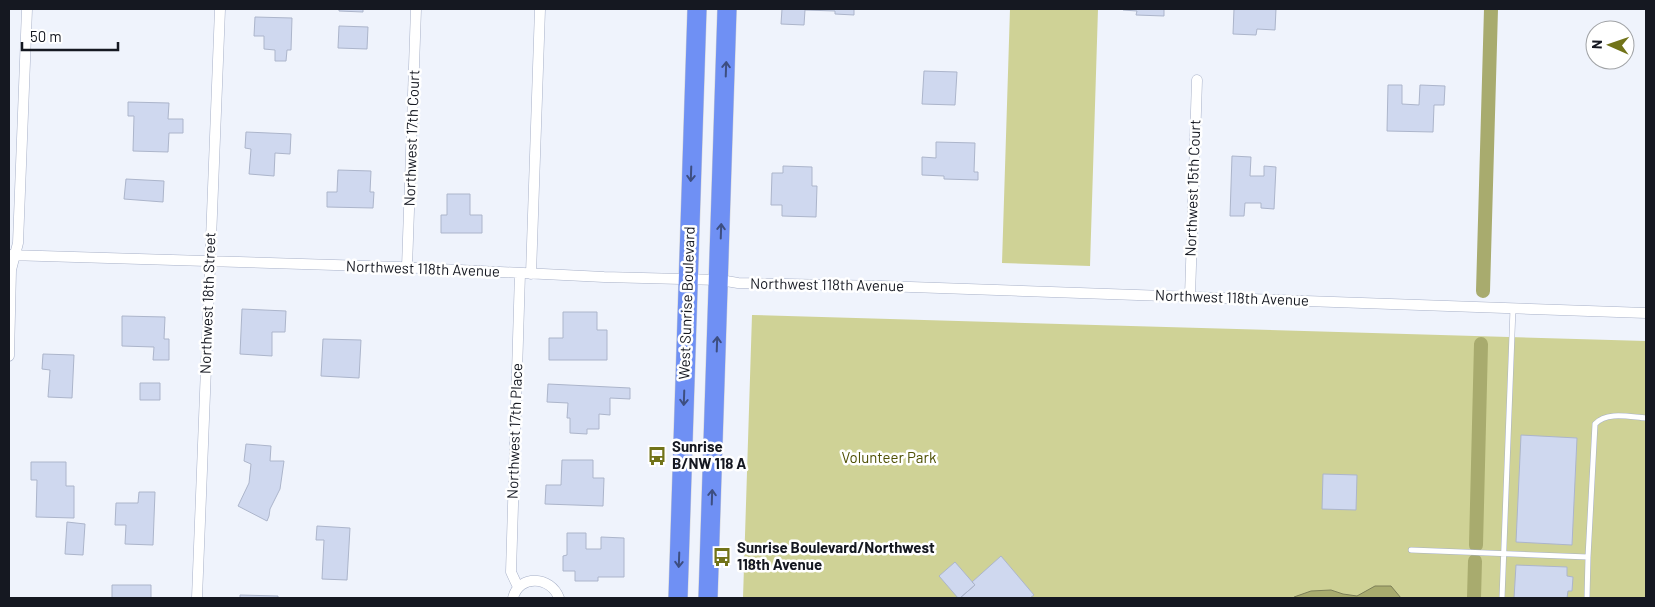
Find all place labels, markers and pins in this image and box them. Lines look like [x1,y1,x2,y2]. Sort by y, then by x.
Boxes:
place label: Sunrise B/NW 118 A [672,437,746,472]
bus stop icon: Sunrise B/NW 118 A [646,445,668,467]
place label: Sunrise Boulevard/Northwest 118th Avenue [737,538,935,573]
bus stop icon: Sunrise Boulevard/Northwest 118th Avenue [711,546,733,568]

